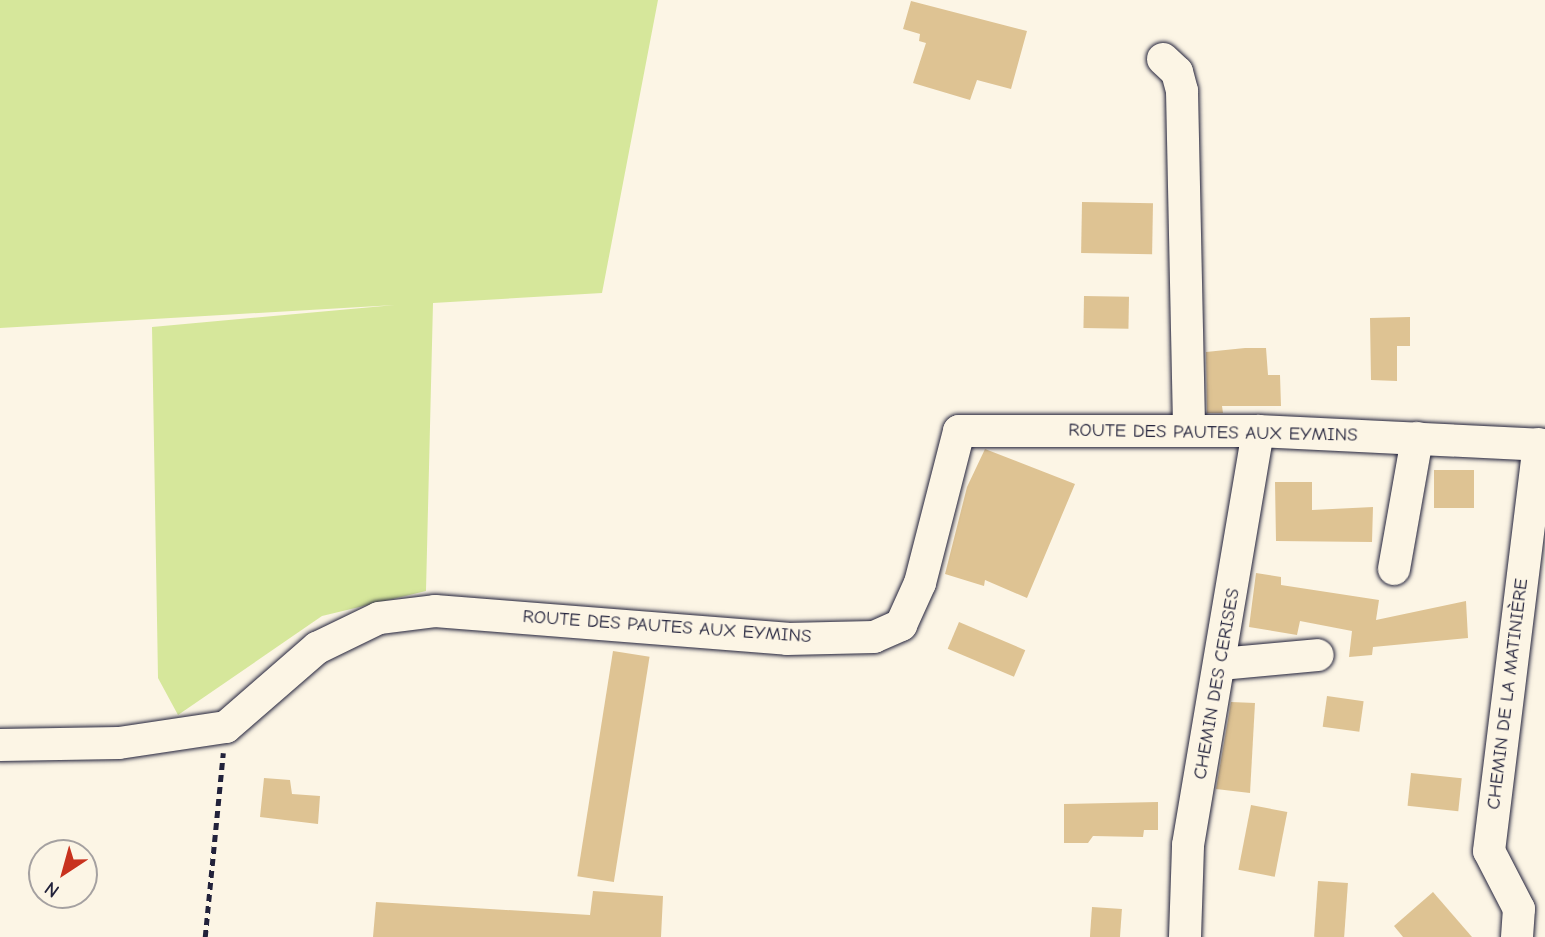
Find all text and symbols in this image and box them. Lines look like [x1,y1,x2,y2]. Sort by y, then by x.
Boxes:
street label: ROUTE DES PAUTES AUX EYMINS [1068,419,1358,447]
street label: CHEMIN DE LA MATINIÈRE [1482,577,1534,811]
street label: CHEMIN DES CERISES [1189,587,1245,781]
street label: ROUTE DES PAUTES AUX EYMINS [522,606,812,648]
north arrow [28,839,98,909]
text: N [40,877,63,902]

